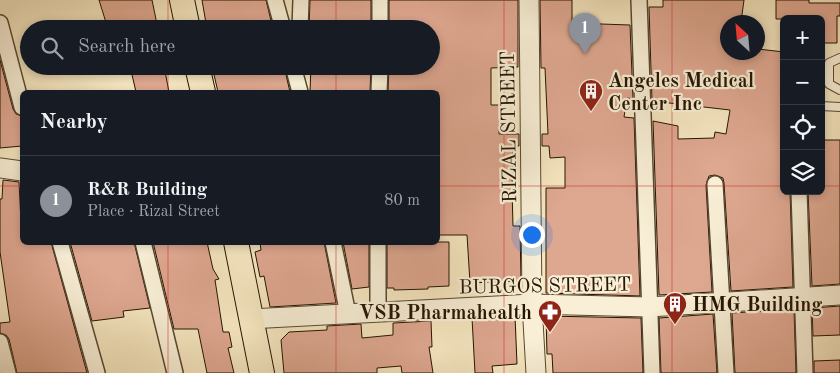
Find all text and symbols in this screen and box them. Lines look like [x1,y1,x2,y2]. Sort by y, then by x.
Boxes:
pin: 1 [569,13,601,54]
north arrow [720,15,765,60]
map controls [780,15,825,195]
button: + [780,15,825,60]
search box [20,20,440,75]
icon: search [38,34,66,62]
text: Search here [78,38,175,57]
street label: RIZAL STREET [499,51,521,203]
button: − [780,60,825,105]
place label: Angeles Medical Center Inc [608,72,754,115]
building icon: Angeles Medical Center Inc [578,78,604,112]
button: locate [780,105,825,150]
text: Nearby [40,112,108,133]
button: layers [780,150,825,195]
text: R&R Building [87,181,207,200]
text: 1 [51,193,61,209]
text: 80 m [384,193,420,209]
text: Place · Rizal Street [87,204,220,220]
your location [519,222,545,248]
street label: BURGOS STREET [459,275,631,299]
building icon: HMG Building [662,291,688,325]
place label: HMG Building [692,296,822,316]
pharmacy icon: VSB Pharmahealth [537,299,563,333]
place label: VSB Pharmahealth [359,304,532,324]

